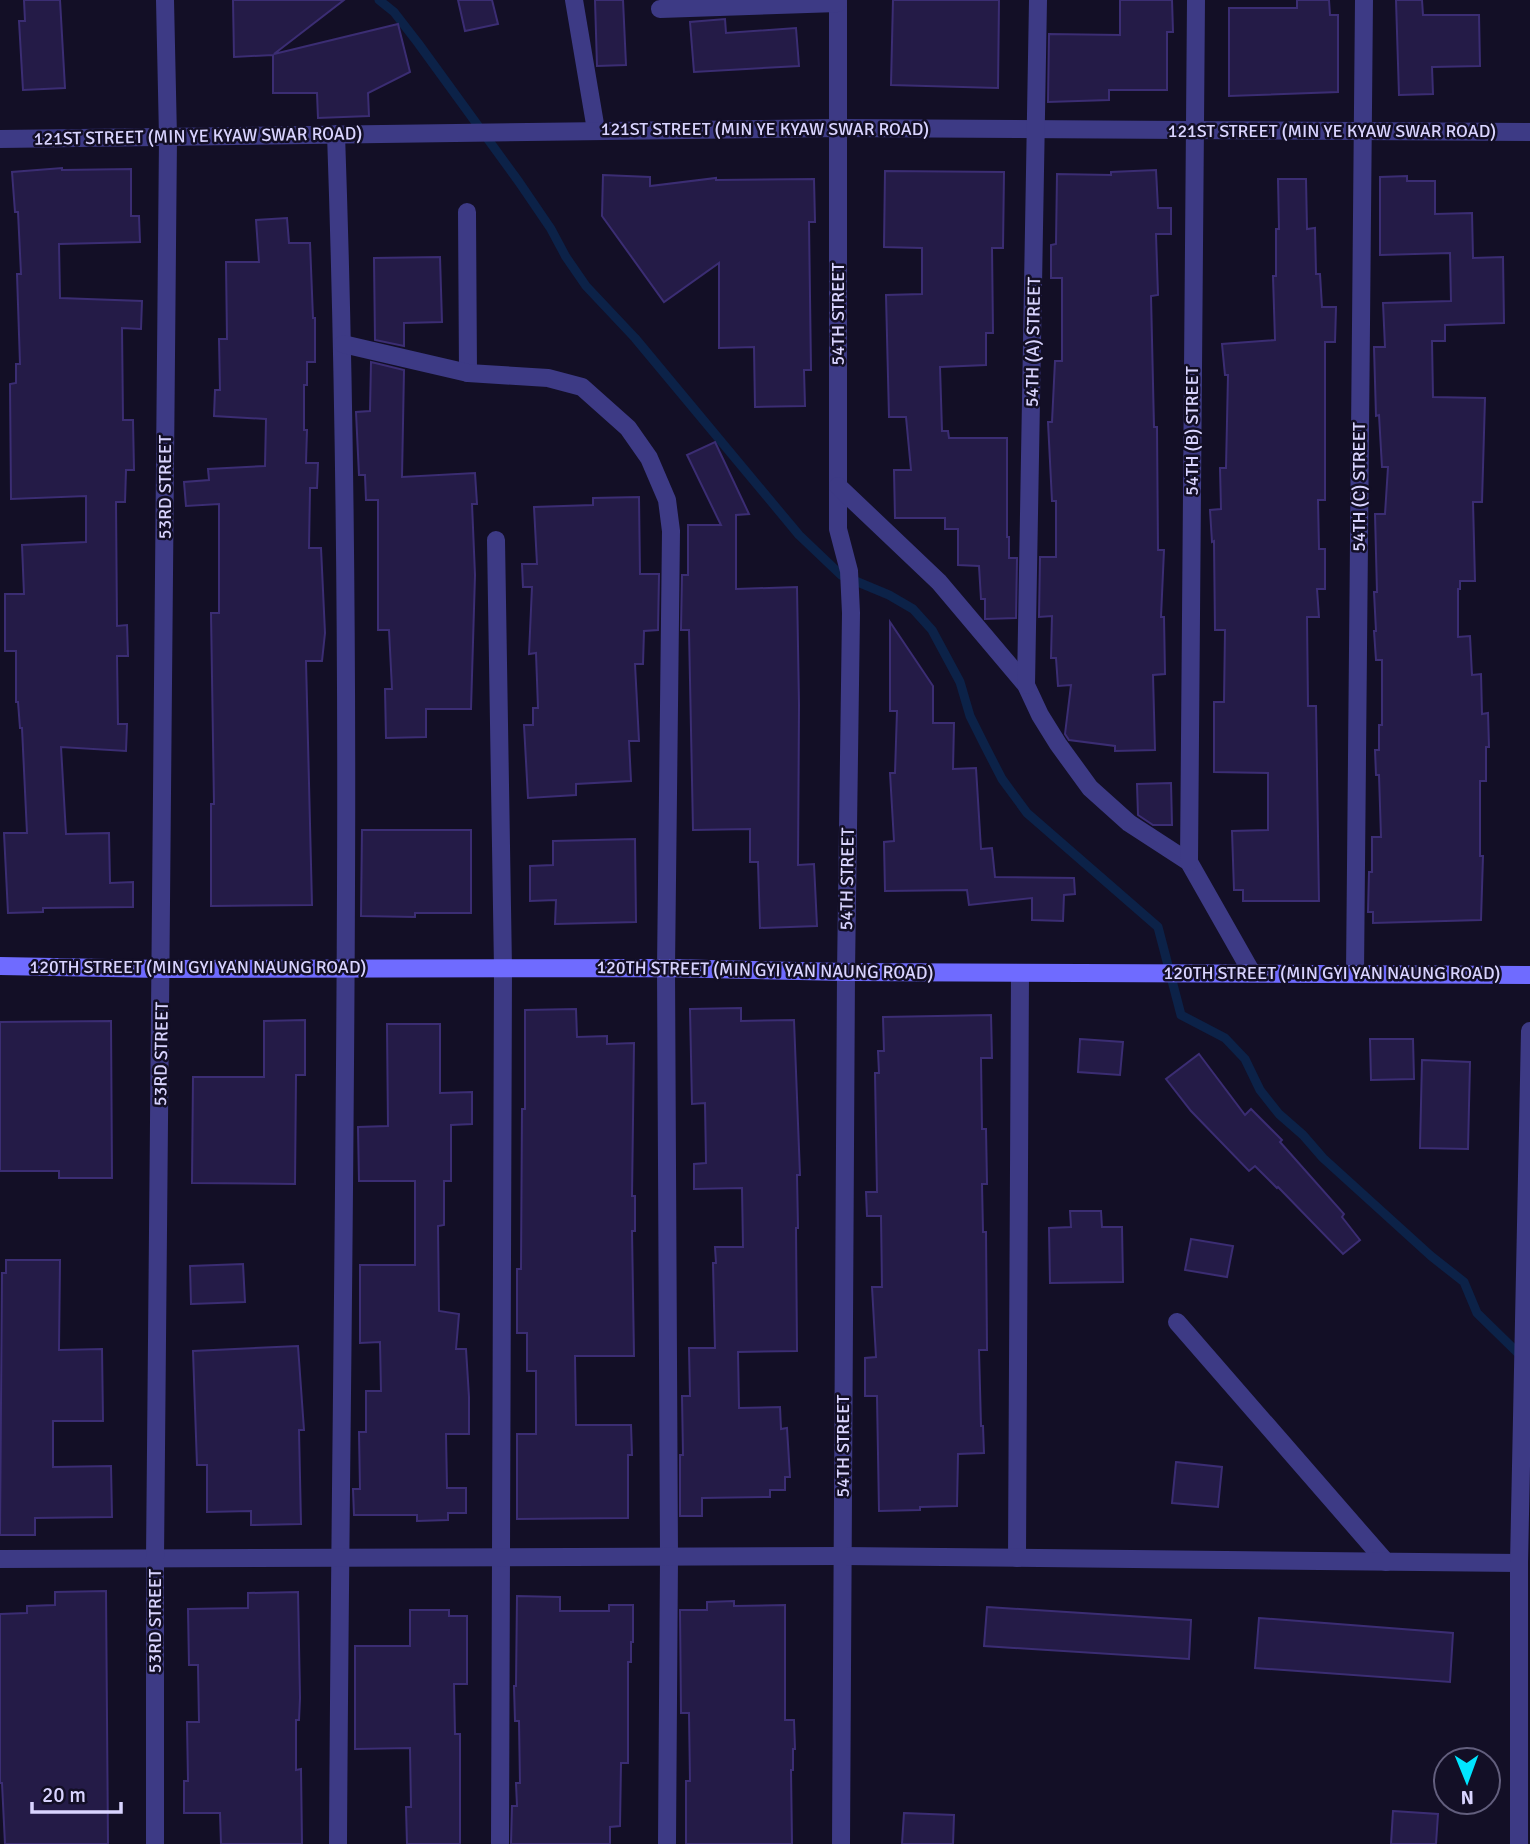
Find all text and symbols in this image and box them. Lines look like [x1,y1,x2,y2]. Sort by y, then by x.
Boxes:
street label: 121ST STREET (MIN YE KYAW SWAR ROAD) [601,118,929,140]
street label: 121ST STREET (MIN YE KYAW SWAR ROAD) [1168,120,1496,142]
street label: 121ST STREET (MIN YE KYAW SWAR ROAD) [33,122,363,150]
street label: 54TH STREET [827,262,849,365]
street label: 54TH (A) STREET [1021,277,1045,407]
street label: 54TH (B) STREET [1181,366,1203,496]
street label: 54TH (C) STREET [1348,422,1370,552]
street label: 53RD STREET [154,435,176,539]
street label: 54TH STREET [835,827,859,931]
street label: 120TH STREET (MIN GYI YAN NAUNG ROAD) [29,956,367,978]
street label: 120TH STREET (MIN GYI YAN NAUNG ROAD) [596,956,934,984]
street label: 120TH STREET (MIN GYI YAN NAUNG ROAD) [1163,962,1501,984]
street label: 53RD STREET [149,1002,173,1106]
street label: 54TH STREET [832,1394,854,1497]
street label: 53RD STREET [144,1569,166,1673]
north arrow [1432,1746,1502,1816]
scale bar [32,1770,121,1814]
text: 20 m [42,1782,86,1808]
text: N [1460,1785,1474,1809]

